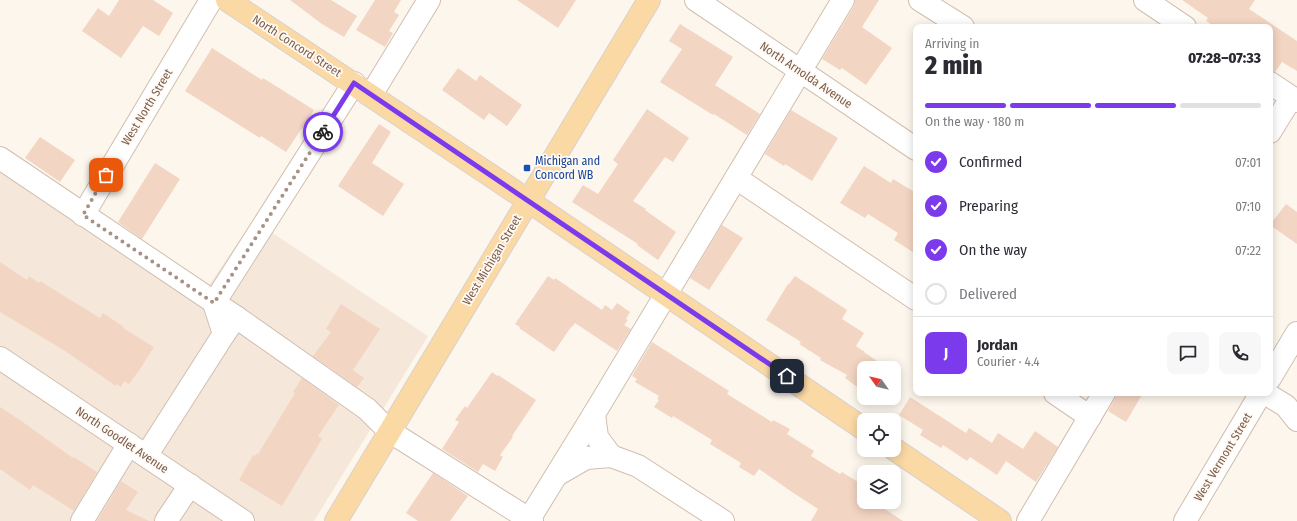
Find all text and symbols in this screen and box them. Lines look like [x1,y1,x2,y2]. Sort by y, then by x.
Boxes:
street label: North Concord Street [250,12,344,80]
text: Arriving in [925,36,979,51]
street label: North Arnolda Avenue [757,39,855,111]
text: 07:28–07:33 [1188,49,1261,67]
text: 2 min [925,50,983,81]
street label: West North Street [119,66,175,148]
courier [303,112,343,152]
text: On the way · 180 m [925,114,1024,129]
icon: bike [312,121,334,143]
icon: check [925,151,947,173]
text: Confirmed [959,153,1022,171]
place label: Michigan and Concord WB [535,154,600,182]
text: 07:01 [1235,155,1261,170]
pin [89,158,123,192]
marker: Michigan and Concord WB [522,163,532,173]
icon: bag [95,164,117,186]
icon: check [925,195,947,217]
text: Preparing [959,197,1018,215]
text: 07:10 [1235,199,1261,214]
street label: West Michigan Street [460,212,524,308]
icon: check [925,239,947,261]
text: On the way [959,241,1027,259]
text: 07:22 [1235,243,1261,258]
text: Delivered [959,285,1017,303]
button: chat [1167,332,1209,374]
button: phone [1219,332,1261,374]
text: Jordan [977,336,1018,354]
text: J [944,344,948,362]
text: Courier · 4.4 [977,354,1040,369]
pin [770,359,804,393]
north arrow [857,361,901,405]
map controls [857,361,901,509]
icon: home [776,365,798,387]
street label: North Goodlet Avenue [73,404,171,476]
street label: West Vermont Street [1191,410,1255,504]
button: locate [857,413,901,457]
button: layers [857,465,901,509]

